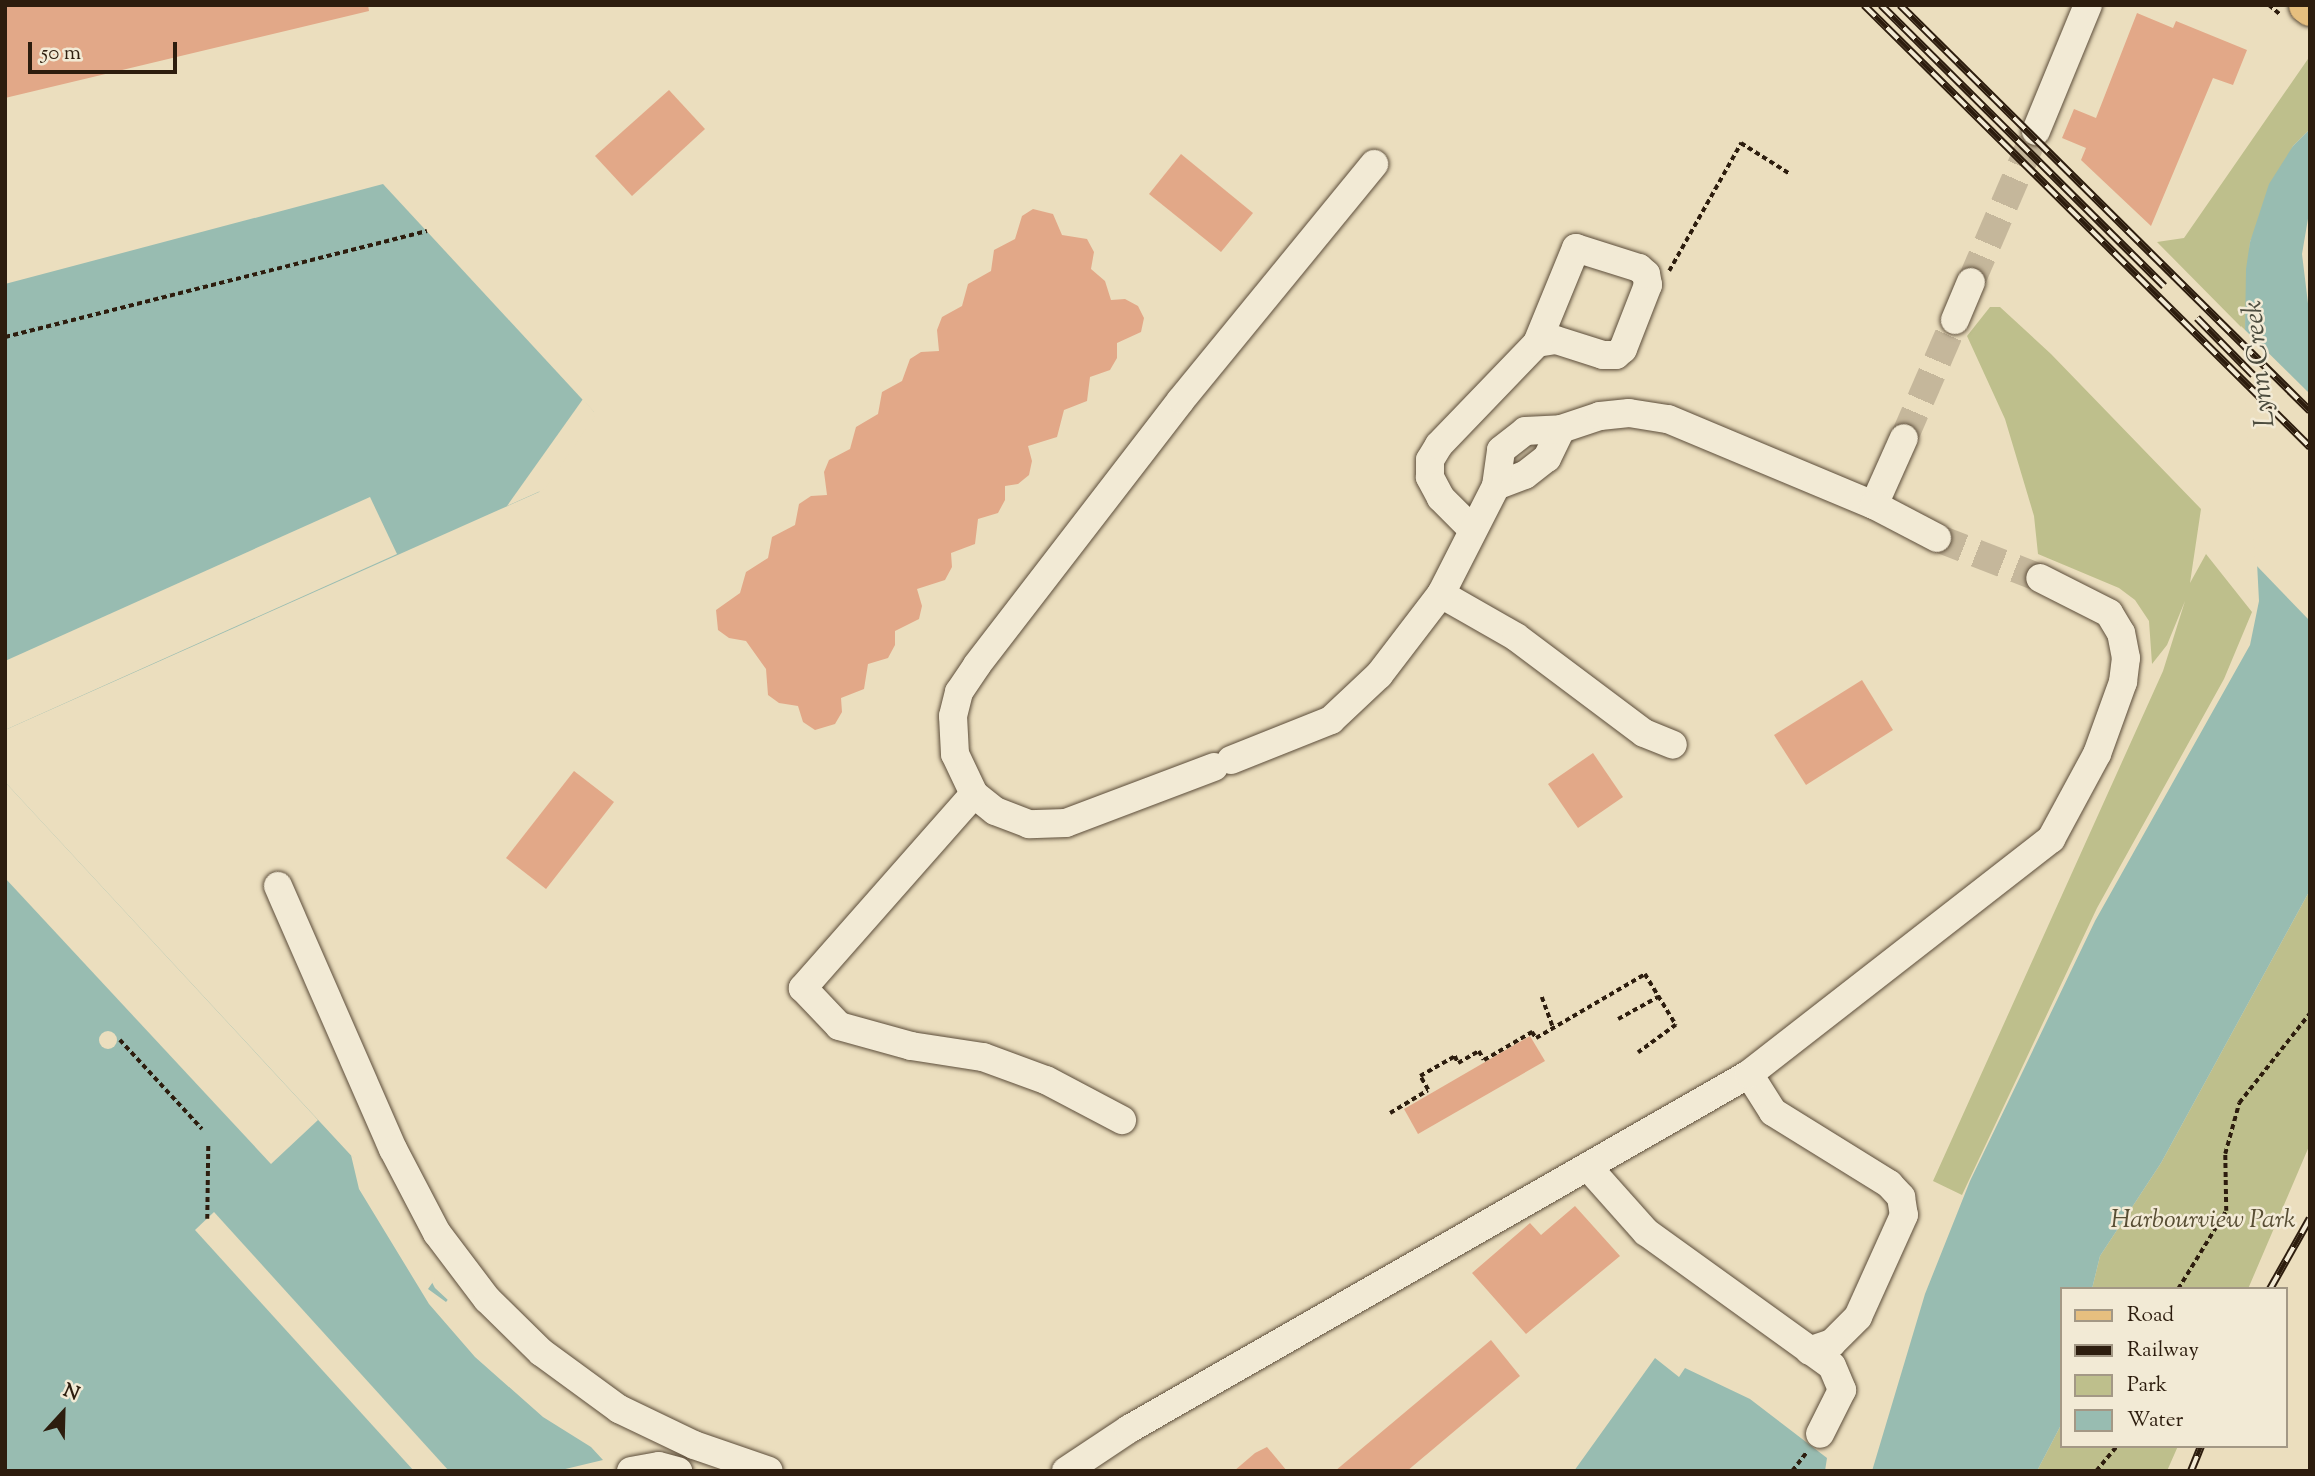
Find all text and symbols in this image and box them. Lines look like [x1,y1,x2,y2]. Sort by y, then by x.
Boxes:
scale bar [32,28,180,72]
text: 50 m [41,39,81,69]
water label: Lynn Creek [2237,299,2283,429]
park label: Harbourview Park [2111,1205,2295,1237]
legend [2060,1287,2287,1448]
text: Road [2127,1301,2174,1331]
text: Railway [2127,1336,2199,1366]
text: Park [2127,1371,2167,1401]
north arrow [28,1378,98,1448]
text: N [59,1378,83,1408]
text: Water [2127,1406,2183,1436]

